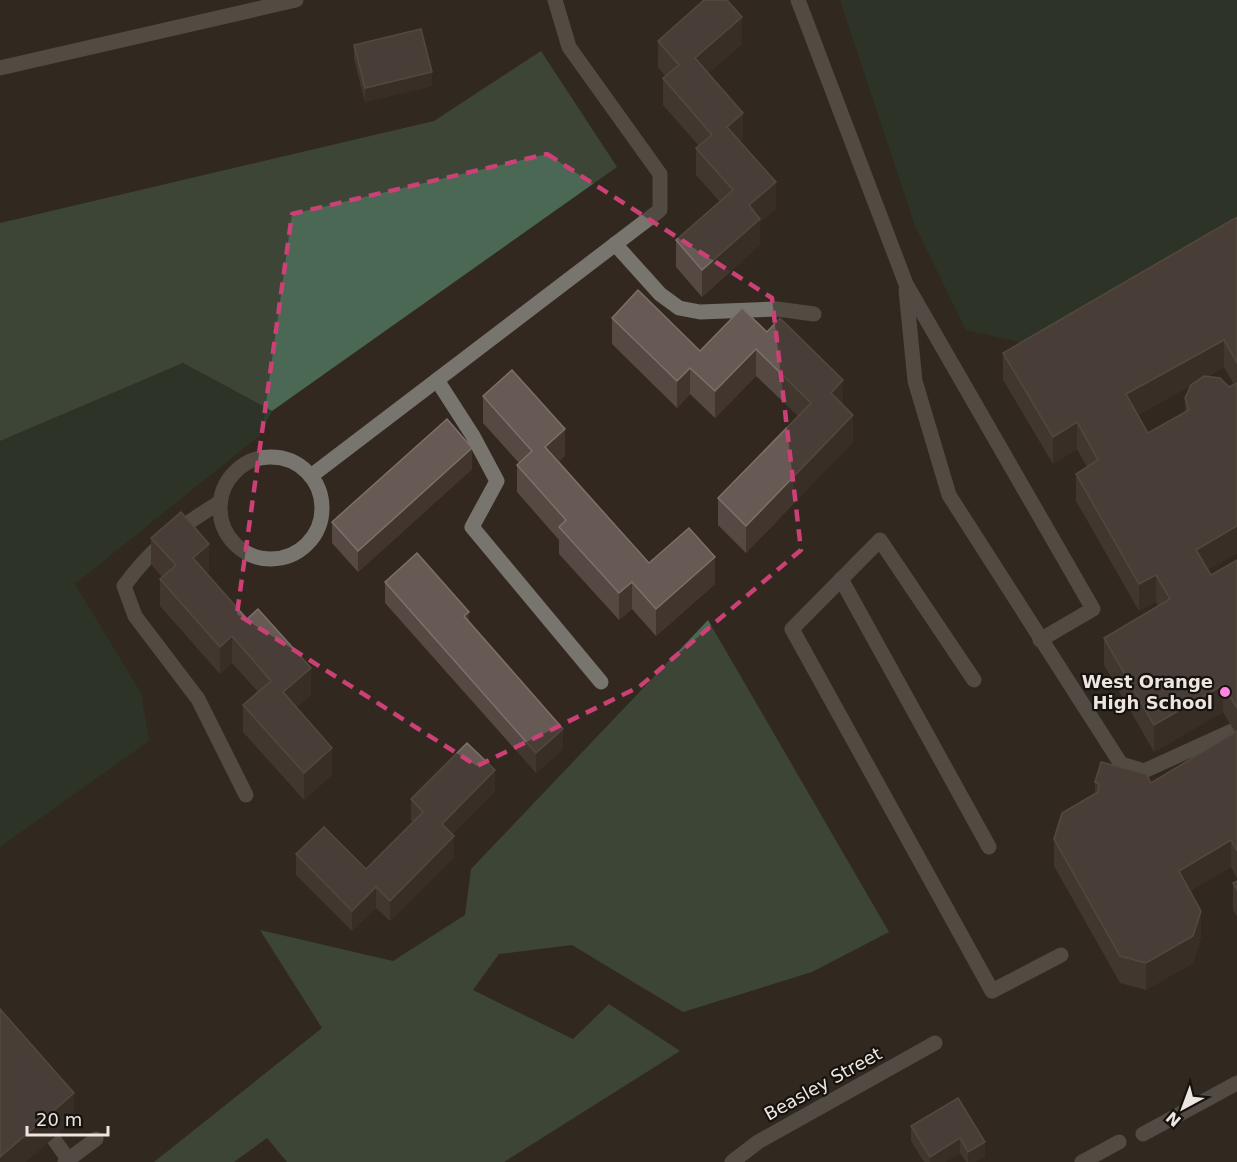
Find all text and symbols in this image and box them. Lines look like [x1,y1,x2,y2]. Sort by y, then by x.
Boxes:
place label: West Orange High School [1082,671,1213,713]
marker: West Orange High School [1218,685,1232,699]
street label: Beasley Street [760,1043,885,1124]
north arrow [1153,1078,1213,1138]
scale bar [27,1099,108,1137]
text: N [1162,1107,1185,1131]
text: 20 m [36,1109,82,1130]

